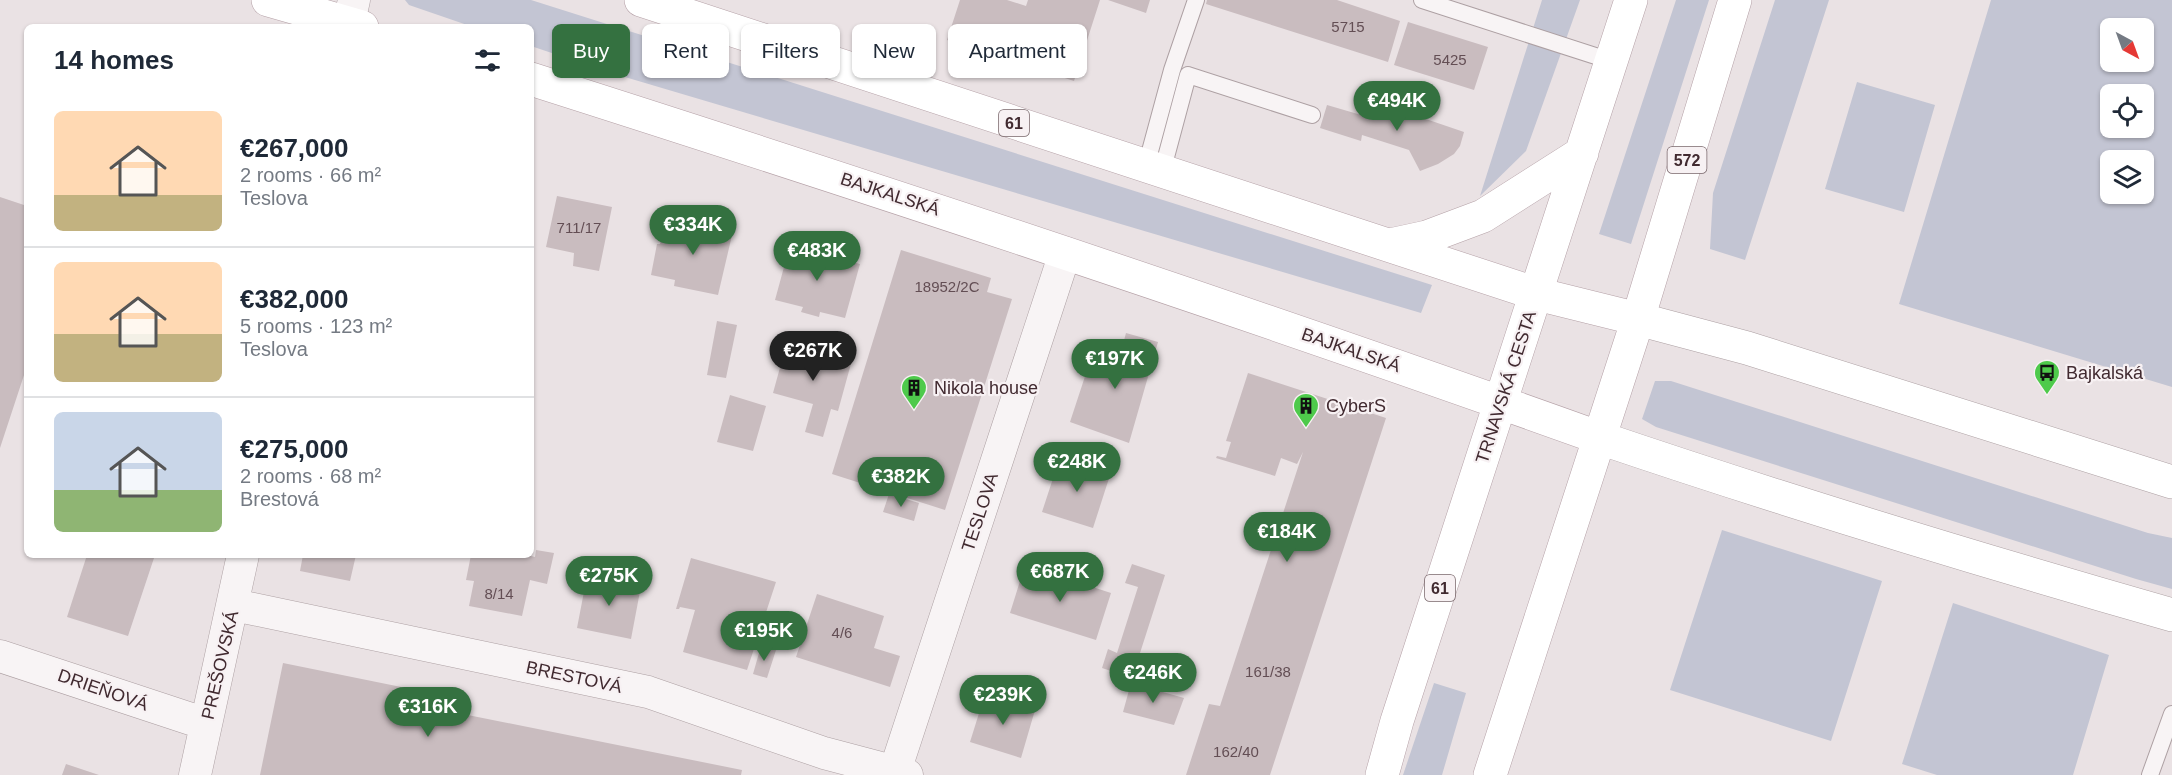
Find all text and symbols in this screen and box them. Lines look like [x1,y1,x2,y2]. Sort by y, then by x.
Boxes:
house number: 5715 [1331,18,1365,35]
north arrow [2100,18,2154,72]
map controls [2100,18,2154,204]
chip: Buy [552,24,630,78]
chip: Rent [642,24,729,78]
chip: Filters [741,24,840,78]
chip: New [852,24,936,78]
chip: Apartment [948,24,1087,78]
icon: filters [471,44,504,77]
text: 14 homes [54,45,174,75]
house number: 5425 [1433,51,1467,68]
pin: €494K [1355,81,1439,132]
button: locate [2100,84,2154,138]
text: €494K [1368,89,1426,111]
road number: 61 [999,110,1029,136]
text: €267,000 [240,133,348,163]
icon: home [102,135,174,207]
road number: 572 [1668,147,1706,173]
button: layers [2100,150,2154,204]
text: 2 rooms · 66 m² [240,164,381,186]
street label: BAJKALSKÁ [838,169,942,219]
text: Teslova [240,187,308,209]
pin: €334K [651,205,735,256]
text: €334K [664,213,722,235]
house number: 711/17 [557,219,601,236]
pin: €483K [775,231,859,282]
text: €483K [788,239,846,261]
house number: 18952/2C [914,278,980,295]
text: €382,000 [240,284,348,314]
icon: home [102,286,174,358]
street label: TRNAVSKÁ CESTA [1472,308,1540,466]
text: 5 rooms · 123 m² [240,315,392,337]
street label: BAJKALSKÁ [1299,324,1403,376]
pin: €267K [771,331,855,382]
text: Teslova [240,338,308,360]
text: €267K [784,339,842,361]
pin: €197K [1073,339,1157,390]
text: €197K [1086,347,1144,369]
bus stop icon: Bajkalská [2032,358,2062,396]
place label: Bajkalská [2066,363,2144,383]
building icon: Nikola house [899,373,929,411]
place label: Nikola house [934,378,1038,398]
building icon: CyberS [1291,391,1321,429]
place label: CyberS [1326,396,1386,416]
text: €275,000 [240,434,348,464]
icon: home [102,436,174,508]
pin: €248K [1035,442,1119,493]
text: €248K [1048,450,1106,472]
pin: €382K [859,457,943,508]
text: 2 rooms · 68 m² [240,465,381,487]
text: €382K [872,465,930,487]
street label: TESLOVA [958,470,1002,554]
text: Brestová [240,488,319,510]
pin: €184K [1245,512,1329,563]
text: €184K [1258,520,1316,542]
pin: €687K [1018,552,1102,603]
pin: €275K [567,556,651,607]
text: €687K [1031,560,1089,582]
text: €275K [580,564,638,586]
road number: 61 [1425,575,1455,601]
house number: 8/14 [484,585,514,602]
street label: PREŠOVSKÁ [197,608,242,721]
pin: €195K [722,611,806,662]
text: €195K [735,619,793,641]
house number: 4/6 [832,624,852,641]
pin: €246K [1111,653,1195,704]
street label: BRESTOVÁ [524,657,624,697]
text: €246K [1124,661,1182,683]
house number: 161/38 [1245,663,1291,680]
street label: DRIEŇOVÁ [55,665,151,715]
pin: €239K [961,675,1045,726]
text: €239K [974,683,1032,705]
pin: €316K [386,687,470,738]
text: €316K [399,695,457,717]
house number: 162/40 [1213,743,1259,760]

